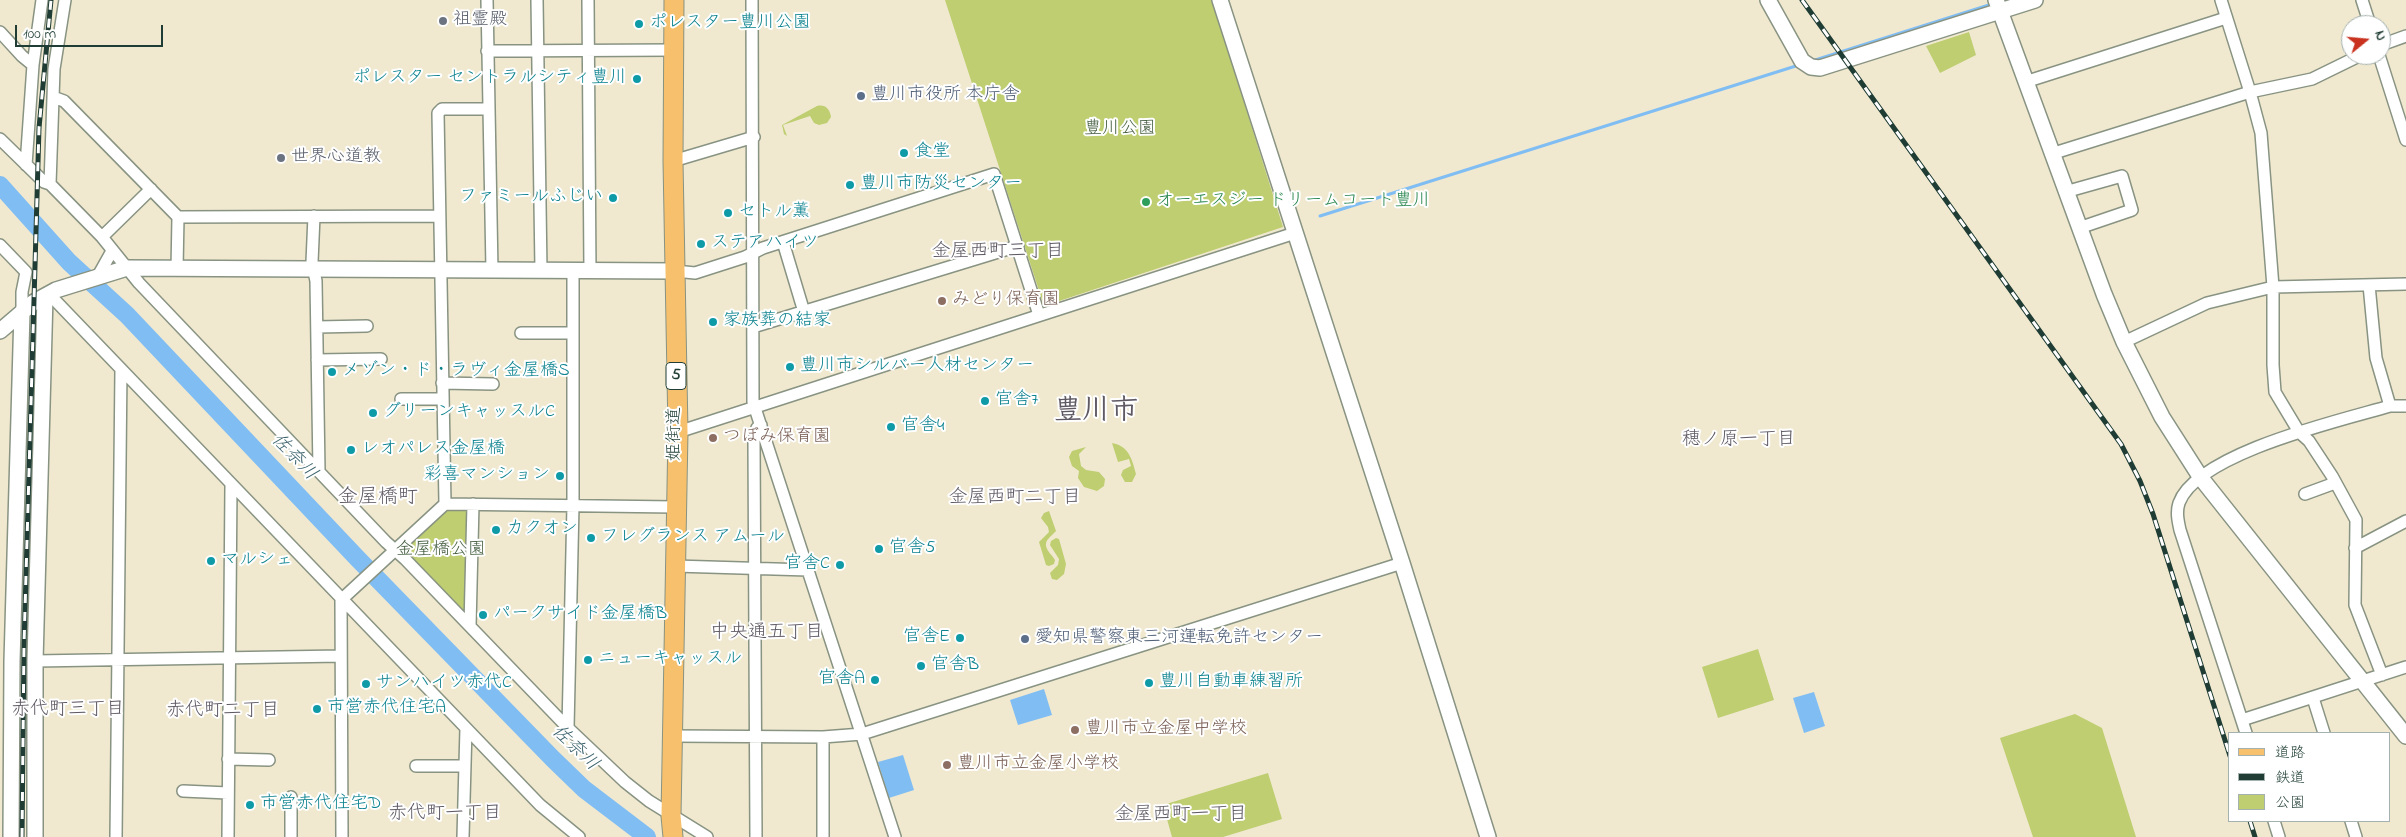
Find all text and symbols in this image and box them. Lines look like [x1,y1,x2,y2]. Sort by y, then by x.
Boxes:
place label: 祖霊殿 [453,10,507,32]
place label: ポレスター豊川公園 [649,13,811,35]
scale bar [18,15,165,47]
marker: 祖霊殿 [437,15,449,27]
north arrow [2341,15,2391,65]
marker: ポレスター豊川公園 [633,18,645,30]
text: 100 m [23,23,56,45]
text: N [2368,28,2391,43]
place label: ポレスター セントラルシティ豊川 [353,68,627,90]
marker: ポレスター セントラルシティ豊川 [631,73,643,85]
place label: 豊川市役所 本庁舎 [871,85,1019,107]
marker: 豊川市役所 本庁舎 [855,90,867,102]
park label: 豊川公園 [1084,119,1156,141]
place label: 食堂 [914,142,950,164]
place label: 世界心道教 [291,147,381,169]
marker: 食堂 [898,147,910,159]
marker: 世界心道教 [275,152,287,164]
place label: 豊川市防災センター [860,174,1022,196]
marker: 豊川市防災センター [844,179,856,191]
place label: ファミールふじい [459,187,603,209]
place label: オーエスジー ドリームコート豊川 [1156,191,1430,213]
marker: ファミールふじい [607,192,619,204]
marker: オーエスジー ドリームコート豊川 [1140,196,1152,208]
place label: セトル薫 [738,202,810,224]
marker: セトル薫 [722,207,734,219]
place label: ステアハイツ [711,233,819,255]
marker: ステアハイツ [695,238,707,250]
district label: 金屋西町三丁目 [932,242,1064,264]
place label: みどり保育園 [952,290,1060,312]
marker: みどり保育園 [936,295,948,307]
place label: 家族葬の結家 [723,311,831,333]
marker: 家族葬の結家 [707,316,719,328]
place label: 豊川市シルバー人材センター [800,356,1034,378]
place label: メゾン・ド・ラヴィ金屋橋S [342,361,570,383]
marker: 豊川市シルバー人材センター [784,361,796,373]
road number: 5 [666,362,686,390]
marker: メゾン・ド・ラヴィ金屋橋S [326,366,338,378]
place label: 官舎7 [995,390,1038,412]
marker: 官舎7 [979,395,991,407]
district label: 豊川市 [1054,396,1138,430]
place label: グリーンキャッスルC [383,402,555,424]
marker: グリーンキャッスルC [367,407,379,419]
street label: 姫街道 [665,407,687,461]
place label: 官舎4 [901,416,944,438]
marker: 官舎4 [885,421,897,433]
place label: つぼみ保育園 [723,427,831,449]
water label: 佐奈川 [265,430,321,486]
district label: 穂ノ原一丁目 [1682,430,1796,452]
marker: つぼみ保育園 [707,432,719,444]
place label: レオパレス金屋橋 [361,439,505,461]
marker: レオパレス金屋橋 [345,444,357,456]
place label: 彩喜マンション [424,465,550,487]
marker: 彩喜マンション [554,470,566,482]
district label: 金屋橋町 [338,487,418,511]
district label: 金屋西町二丁目 [949,488,1081,510]
place label: カクオン [506,519,578,541]
marker: カクオン [490,524,502,536]
place label: フレグランス アムール [601,527,785,549]
marker: フレグランス アムール [585,532,597,544]
place label: 官舎5 [889,538,935,560]
park label: 金屋橋公園 [396,540,486,562]
marker: 官舎5 [873,543,885,555]
place label: マルシェ [221,550,293,572]
place label: 官舎C [784,554,830,576]
marker: マルシェ [205,555,217,567]
marker: 官舎C [834,559,846,571]
place label: パークサイド金屋橋B [493,604,667,626]
marker: パークサイド金屋橋B [477,609,489,621]
district label: 中央通五丁目 [710,623,824,645]
place label: 官舎E [903,627,950,649]
place label: 愛知県警察東三河運転免許センター [1035,628,1323,650]
marker: 官舎E [954,632,966,644]
marker: 愛知県警察東三河運転免許センター [1019,633,1031,645]
place label: ニューキャッスル [598,649,742,671]
marker: ニューキャッスル [582,654,594,666]
place label: 官舎B [931,655,979,677]
marker: 官舎B [915,660,927,672]
place label: 官舎A [818,669,865,691]
place label: 豊川自動車練習所 [1159,672,1303,694]
place label: サンハイツ赤代C [376,673,512,695]
marker: 官舎A [869,674,881,686]
marker: 豊川自動車練習所 [1143,677,1155,689]
marker: サンハイツ赤代C [360,678,372,690]
place label: 市営赤代住宅A [327,698,446,720]
district label: 赤代町三丁目 [11,700,125,722]
district label: 赤代町二丁目 [166,701,280,723]
marker: 市営赤代住宅A [311,703,323,715]
place label: 豊川市立金屋中学校 [1085,719,1247,741]
water label: 佐奈川 [546,721,602,777]
marker: 豊川市立金屋中学校 [1069,724,1081,736]
legend [2228,732,2391,822]
text: 道路 [2275,742,2305,764]
place label: 豊川市立金屋小学校 [957,754,1119,776]
marker: 豊川市立金屋小学校 [941,759,953,771]
text: 鉄道 [2275,767,2305,789]
text: 公園 [2275,792,2305,814]
place label: 市営赤代住宅D [260,794,381,816]
marker: 市営赤代住宅D [244,799,256,811]
district label: 赤代町一丁目 [388,804,502,826]
district label: 金屋西町一丁目 [1115,805,1247,827]

